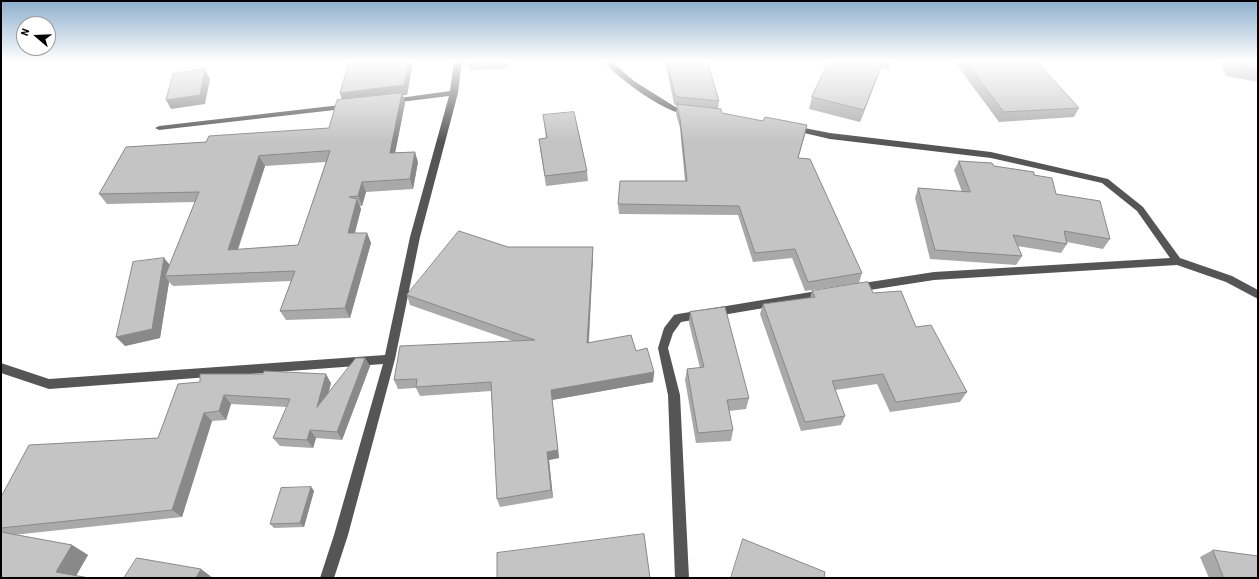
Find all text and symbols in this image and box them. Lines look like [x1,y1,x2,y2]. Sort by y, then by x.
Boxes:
north arrow [16,16,56,56]
text: N [17,26,33,38]

